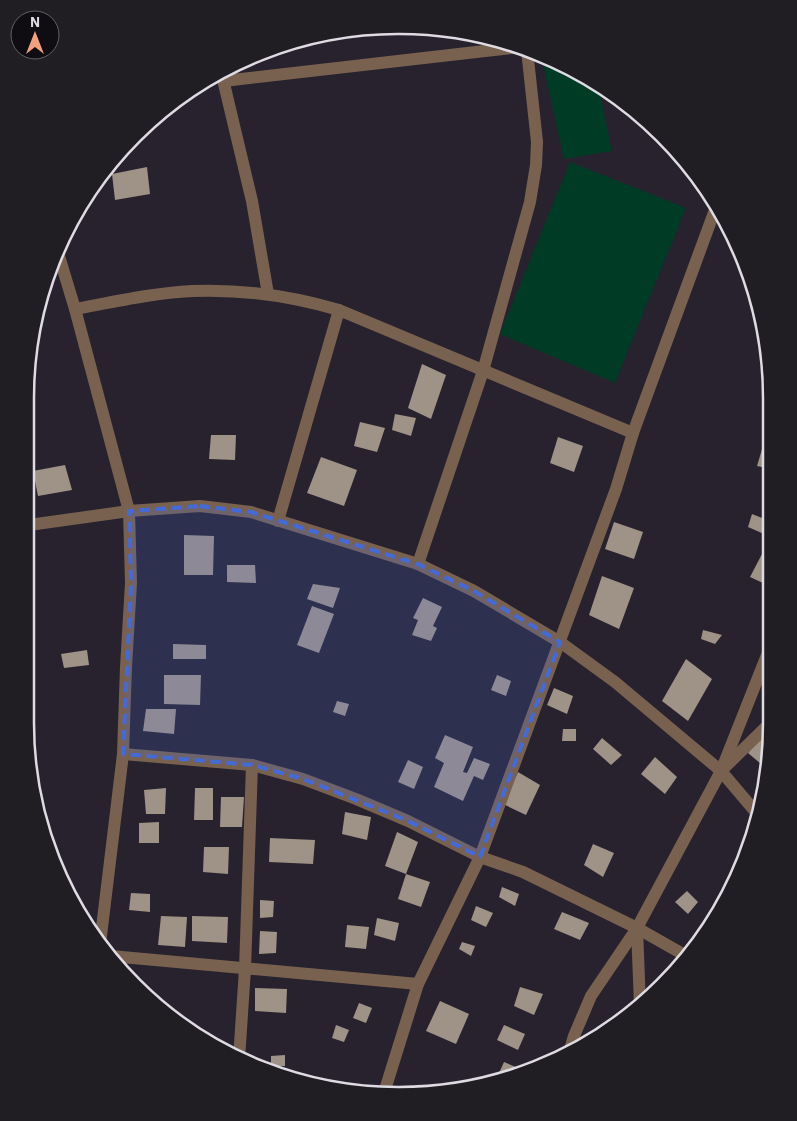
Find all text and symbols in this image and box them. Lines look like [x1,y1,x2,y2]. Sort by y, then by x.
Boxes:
north arrow [10,10,60,60]
text: N [30,13,40,31]

